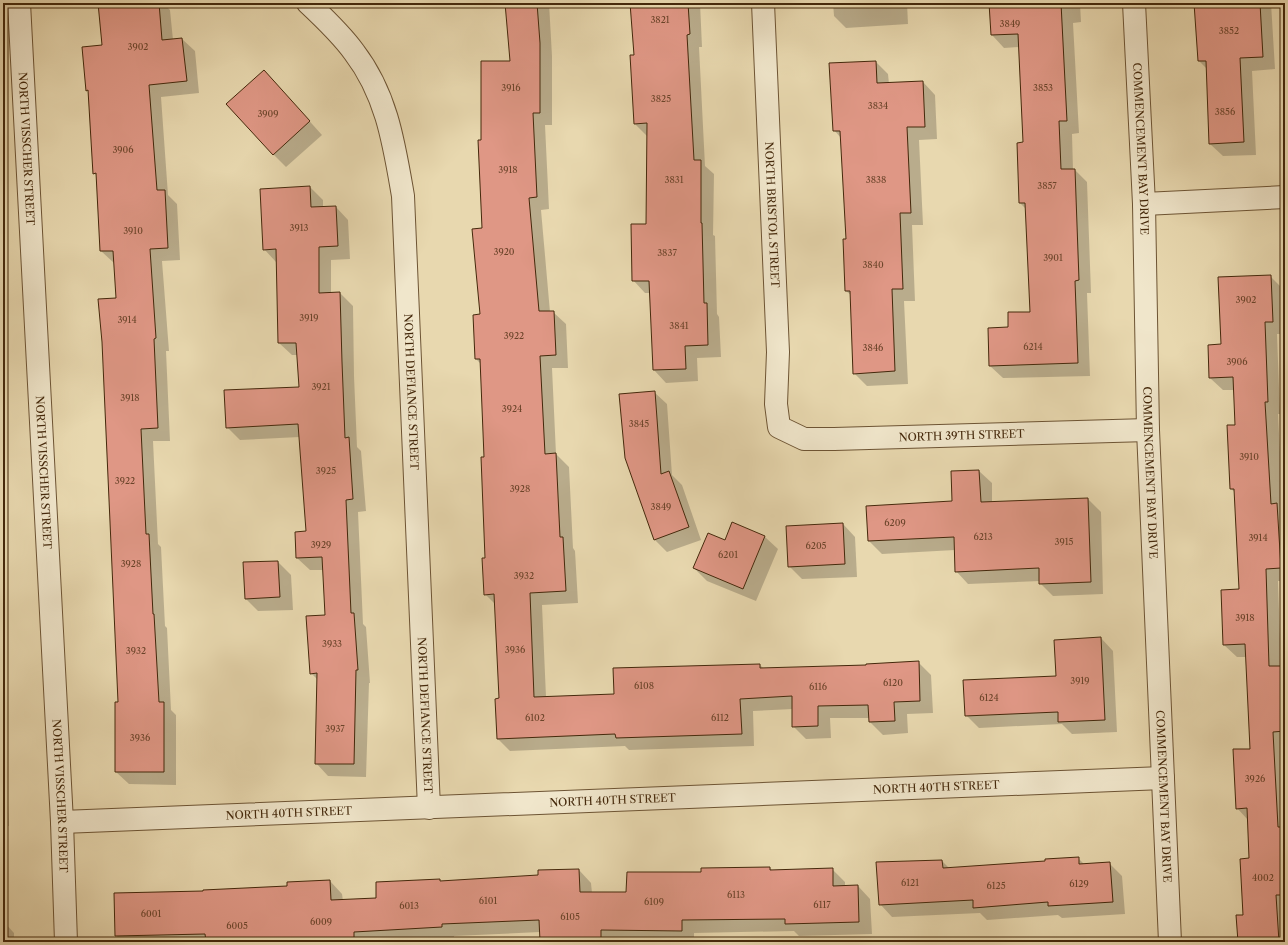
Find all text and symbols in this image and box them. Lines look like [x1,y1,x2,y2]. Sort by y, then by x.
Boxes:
house number: 3821 [650,14,670,25]
house number: 3849 [1000,18,1020,29]
house number: 3852 [1219,25,1239,36]
house number: 3902 [127,41,149,52]
street label: COMMENCEMENT BAY DRIVE [1130,62,1152,236]
street label: NORTH VISSCHER STREET [16,72,38,227]
house number: 3916 [501,82,521,93]
house number: 3853 [1033,82,1053,93]
house number: 3825 [651,93,671,104]
house number: 3834 [868,100,888,111]
house number: 3856 [1215,106,1235,117]
house number: 3909 [257,108,279,119]
street label: NORTH BRISTOL STREET [762,141,782,289]
house number: 3906 [112,144,134,155]
house number: 3918 [498,164,518,175]
house number: 3831 [664,174,684,185]
house number: 3838 [866,174,886,185]
house number: 3857 [1037,180,1057,191]
house number: 3913 [290,222,309,233]
house number: 3910 [123,225,143,236]
house number: 3920 [493,246,515,257]
house number: 3837 [657,247,677,258]
house number: 3901 [1043,252,1063,263]
house number: 3840 [862,259,884,270]
house number: 3902 [1235,294,1257,305]
house number: 3919 [299,312,319,323]
street label: NORTH DEFIANCE STREET [401,313,422,471]
house number: 3914 [117,314,137,325]
house number: 3841 [669,320,689,331]
house number: 3922 [504,330,524,341]
house number: 6214 [1023,341,1043,352]
house number: 3846 [863,342,883,353]
house number: 3906 [1226,356,1248,367]
house number: 3921 [311,381,331,392]
street label: COMMENCEMENT BAY DRIVE [1140,386,1161,560]
house number: 3918 [120,392,140,403]
street label: NORTH VISSCHER STREET [33,395,55,550]
house number: 3924 [502,403,522,414]
house number: 3845 [629,418,649,429]
street label: NORTH 39TH STREET [899,427,1026,444]
house number: 3910 [1239,451,1259,462]
house number: 3925 [316,465,336,476]
house number: 3922 [115,475,135,486]
house number: 3928 [510,483,530,494]
house number: 3849 [651,501,671,512]
house number: 6209 [884,517,906,528]
house number: 6213 [973,531,993,542]
house number: 3914 [1248,532,1268,543]
house number: 3915 [1055,536,1074,547]
house number: 3929 [311,539,331,550]
house number: 6205 [805,540,827,551]
house number: 6201 [718,549,738,560]
house number: 3928 [121,558,141,569]
house number: 3932 [514,570,534,581]
house number: 3918 [1235,612,1255,623]
street label: NORTH DEFIANCE STREET [415,637,435,795]
house number: 3933 [322,638,342,649]
house number: 3936 [505,644,525,655]
house number: 3932 [126,645,146,656]
house number: 3919 [1070,675,1090,686]
house number: 6120 [883,677,903,688]
house number: 6108 [634,680,654,691]
house number: 6116 [809,681,827,692]
house number: 6124 [979,692,999,703]
street label: COMMENCEMENT BAY DRIVE [1153,710,1174,883]
house number: 6102 [525,712,545,723]
house number: 6112 [711,712,729,723]
street label: NORTH VISSCHER STREET [50,719,71,874]
house number: 3937 [325,723,345,734]
house number: 3936 [130,732,150,743]
house number: 3926 [1245,773,1265,784]
street label: NORTH 40TH STREET [873,778,1001,797]
street label: NORTH 40TH STREET [549,790,677,810]
street label: NORTH 40TH STREET [225,803,353,822]
house number: 4002 [1252,872,1274,883]
house number: 6121 [901,877,919,888]
house number: 6129 [1069,878,1089,889]
house number: 6125 [986,880,1006,891]
house number: 6113 [727,889,745,900]
house number: 6101 [479,895,497,906]
house number: 6109 [644,896,664,907]
house number: 6117 [813,899,831,910]
house number: 6013 [399,900,419,911]
house number: 6001 [141,908,161,919]
house number: 6105 [560,911,580,922]
house number: 6009 [310,916,332,927]
house number: 6005 [226,920,248,931]

